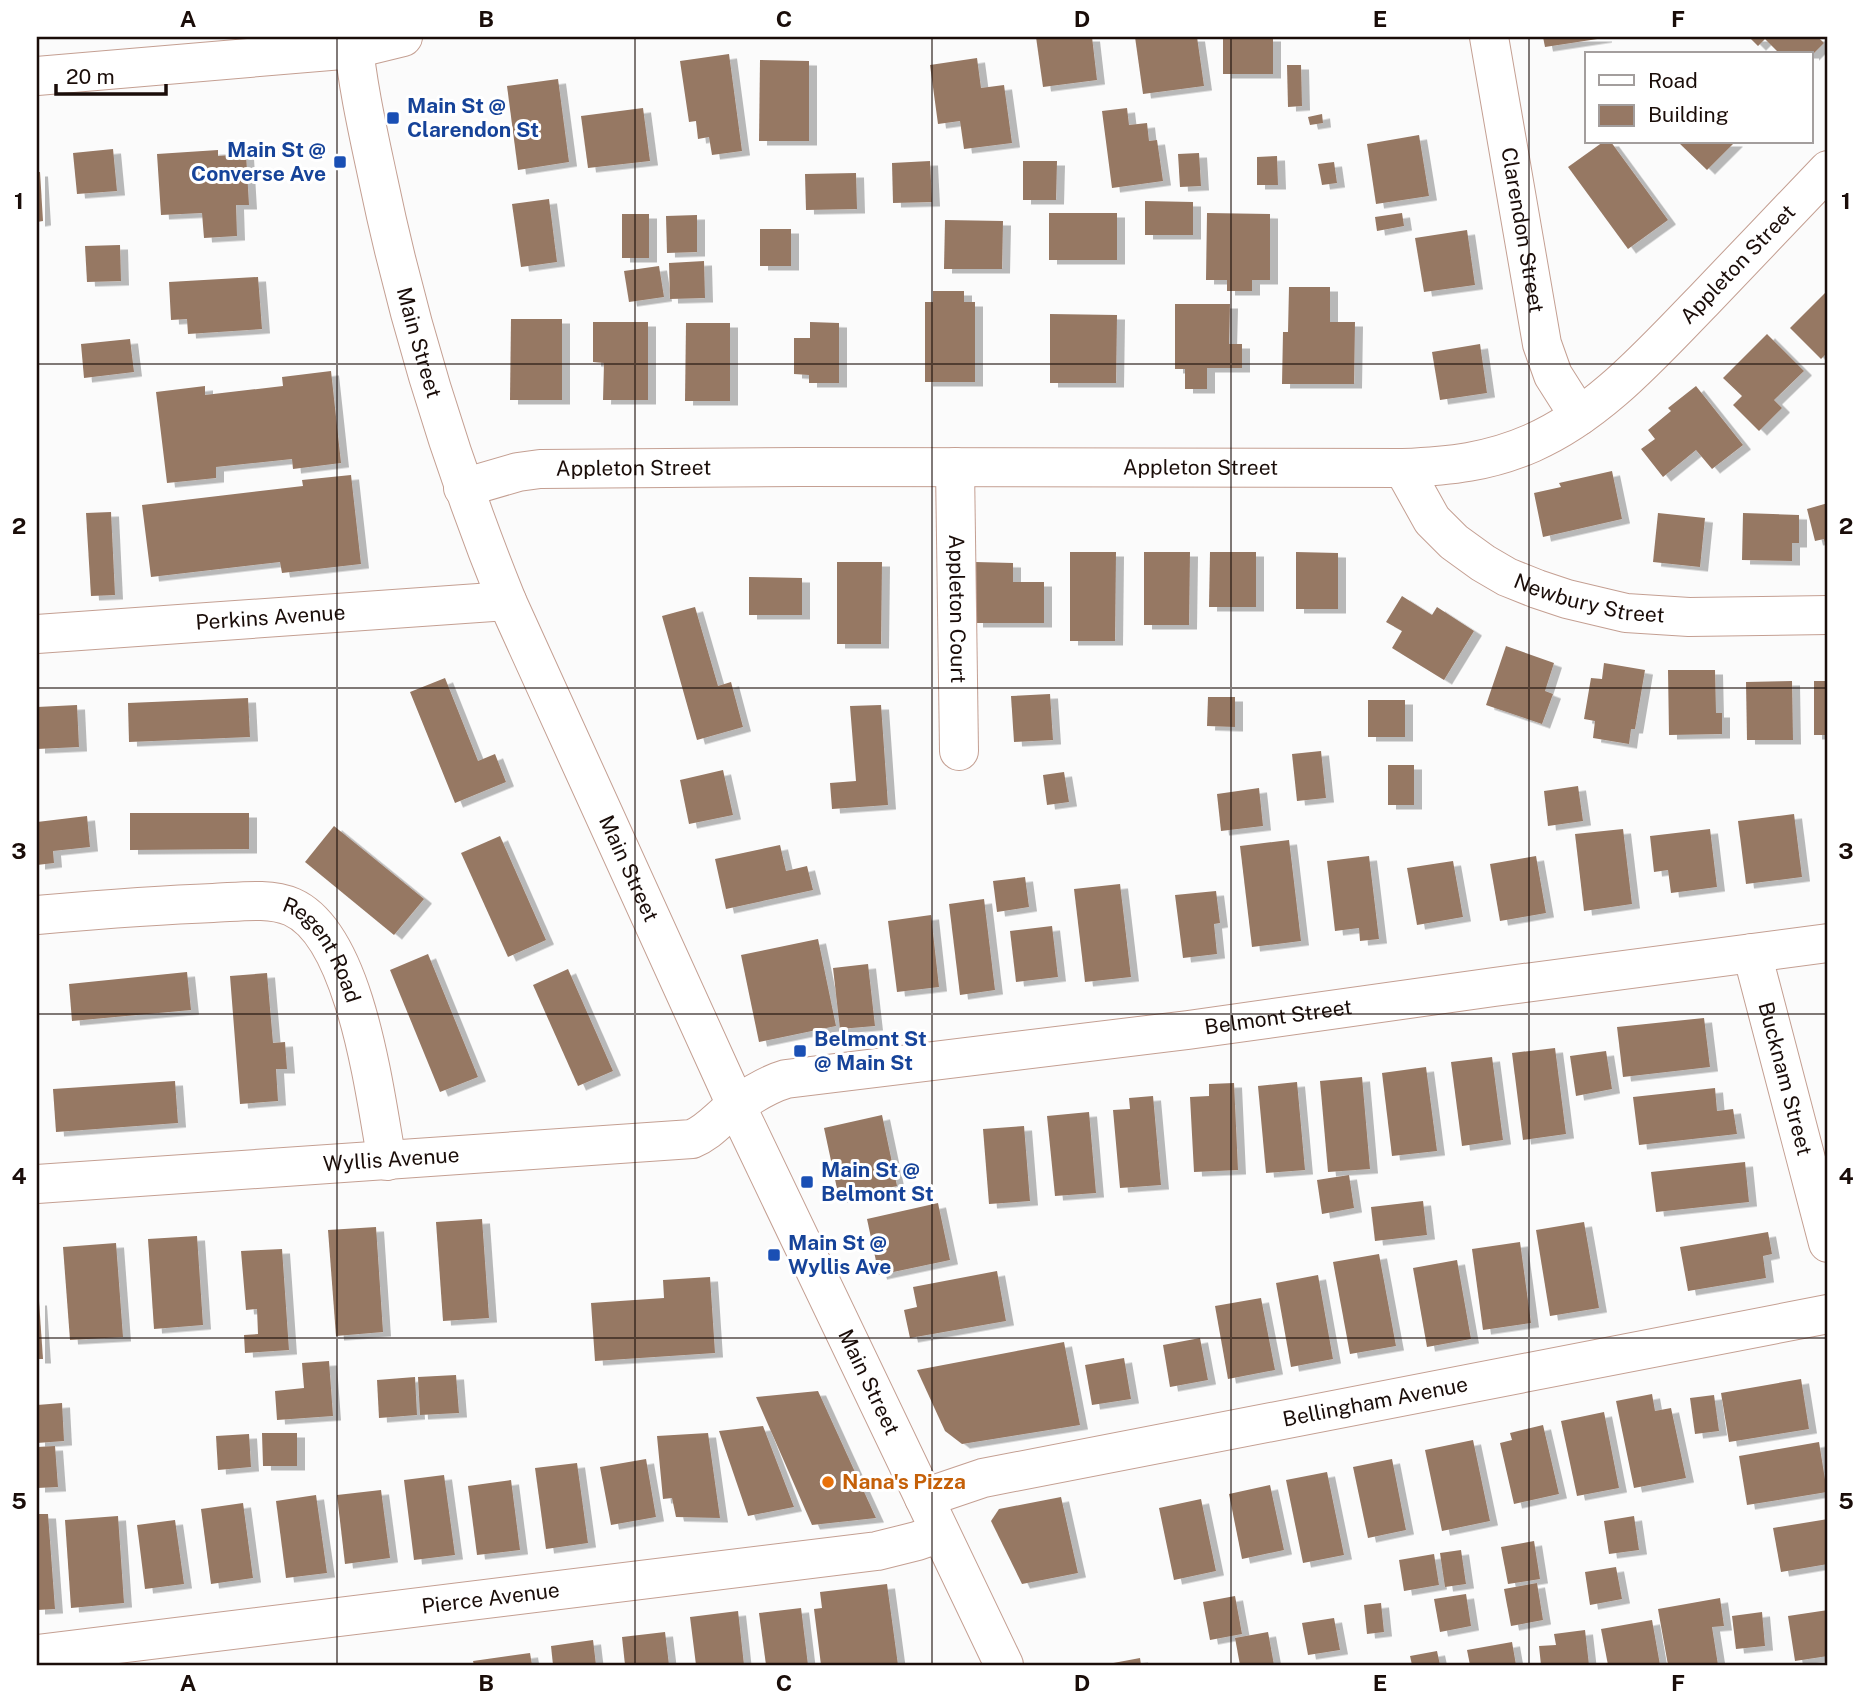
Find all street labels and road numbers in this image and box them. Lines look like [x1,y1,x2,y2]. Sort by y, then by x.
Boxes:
street label: Clarendon Street [1496,145,1549,315]
street label: Appleton Street [1675,199,1800,329]
street label: Main Street [392,284,447,401]
street label: Appleton Street [556,455,711,481]
street label: Appleton Street [1123,455,1278,480]
street label: Appleton Court [944,534,971,684]
street label: Newbury Street [1510,568,1665,627]
street label: Perkins Avenue [195,599,346,635]
street label: Main Street [594,811,664,925]
street label: Regent Road [279,892,366,1006]
street label: Belmont Street [1203,994,1354,1040]
street label: Bucknam Street [1753,999,1818,1158]
street label: Wyllis Avenue [322,1142,460,1176]
street label: Main Street [833,1325,905,1439]
street label: Bellingham Avenue [1281,1371,1470,1432]
street label: Pierce Avenue [420,1577,561,1619]

